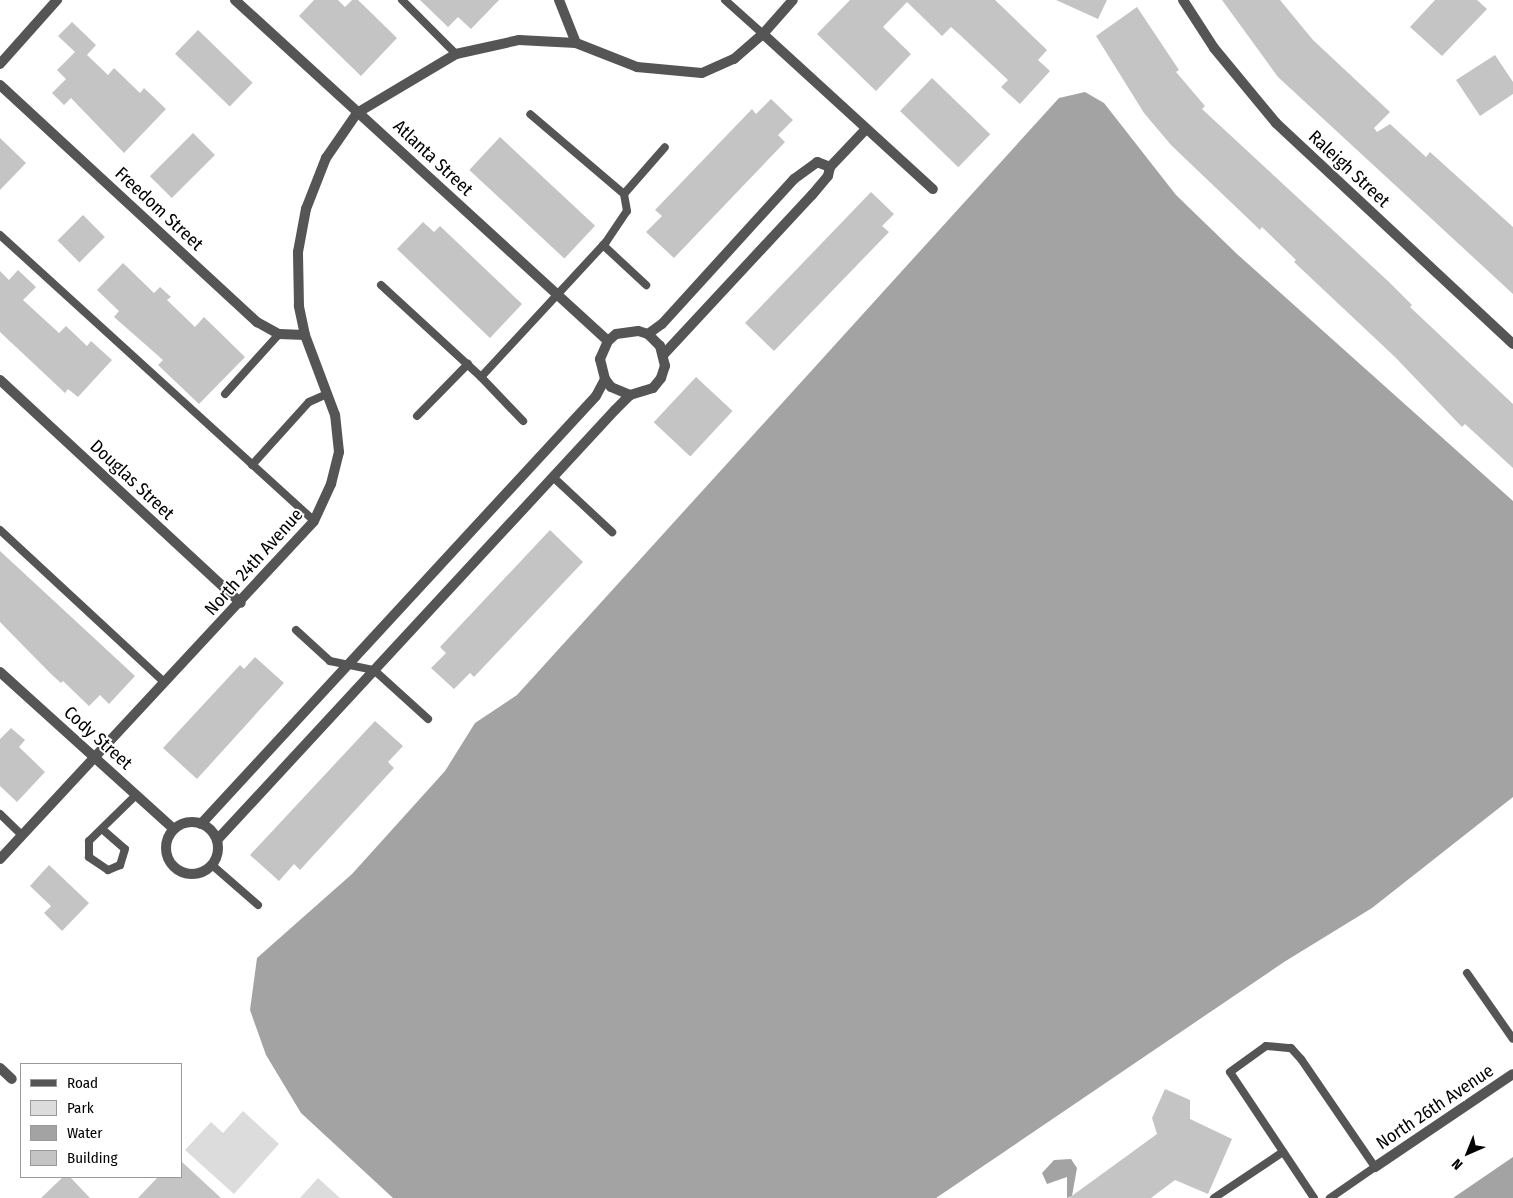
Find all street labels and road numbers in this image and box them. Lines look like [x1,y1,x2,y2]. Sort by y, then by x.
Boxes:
street label: Atlanta Street [389,116,477,200]
street label: Raleigh Street [1304,126,1394,212]
street label: Freedom Street [111,163,207,255]
street label: Douglas Street [85,436,179,524]
street label: North 24th Avenue [200,504,308,620]
street label: Cody Street [59,702,137,774]
street label: North 26th Avenue [1372,1060,1498,1154]

